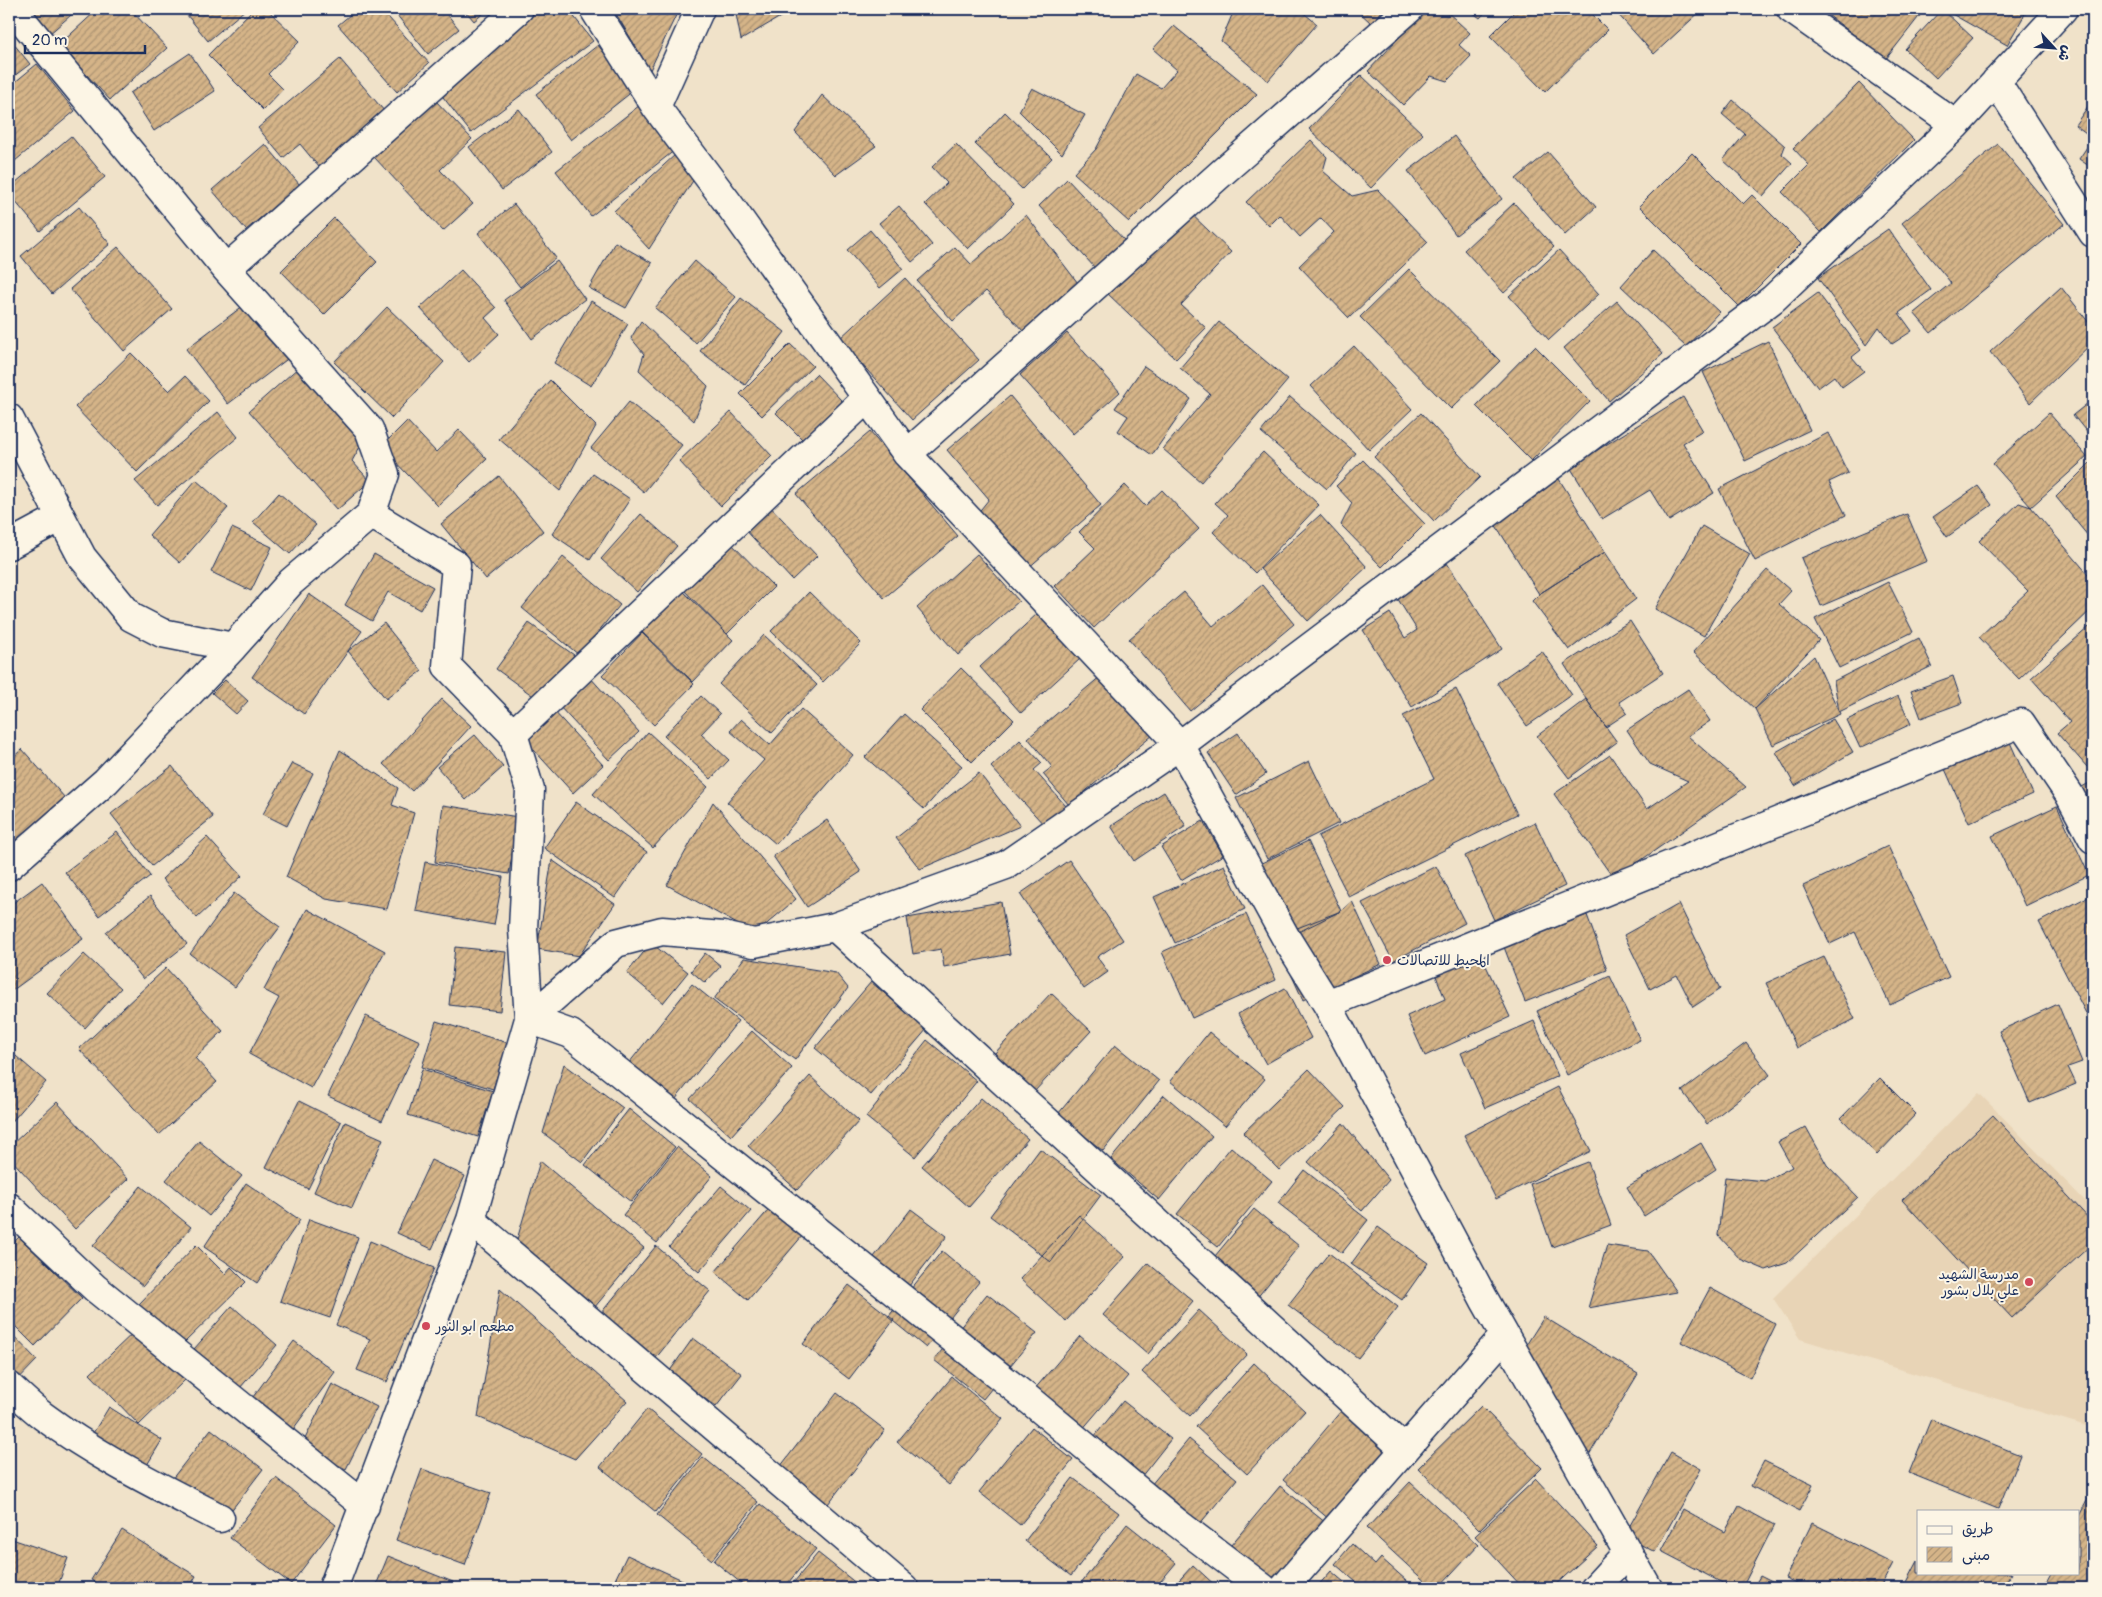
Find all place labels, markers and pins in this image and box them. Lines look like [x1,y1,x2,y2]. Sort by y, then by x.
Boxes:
place label: المحيط للاتصالات [1397,952,1490,969]
marker: المحيط للاتصالات [1381,954,1393,966]
place label: مدرسة الشهيد علي بلال بشور [1938,1266,2019,1303]
marker: مدرسة الشهيد علي بلال بشور [2023,1276,2035,1288]
place label: مطعم ابو النور [435,1318,514,1337]
marker: مطعم ابو النور [420,1320,432,1332]

